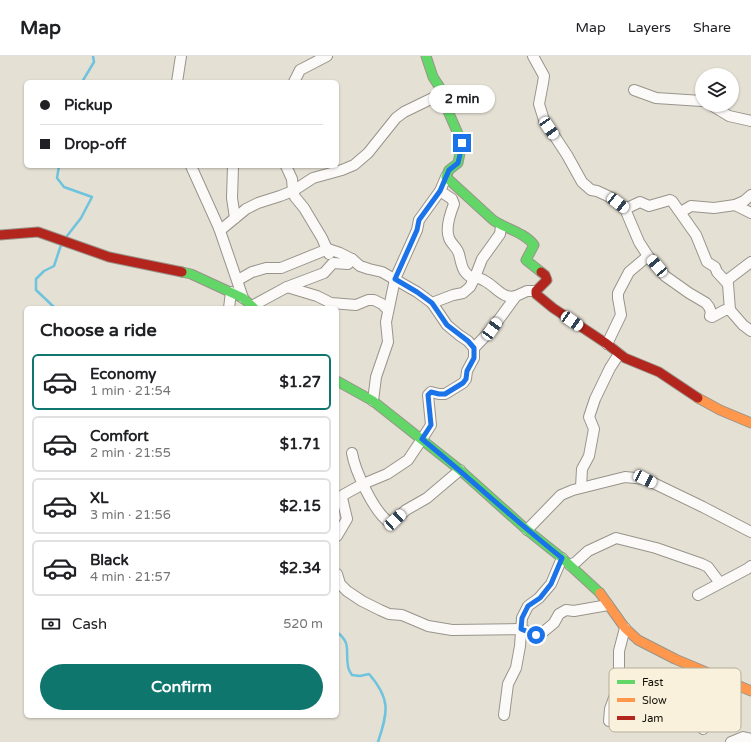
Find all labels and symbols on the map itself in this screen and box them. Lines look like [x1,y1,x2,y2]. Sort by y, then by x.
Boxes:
callout: 2 min [429,85,495,113]
car [537,115,561,141]
route end [453,134,471,152]
car [605,191,631,215]
car [645,253,669,279]
car [559,309,585,333]
car [480,316,504,342]
car [632,468,658,490]
car [382,507,408,533]
route start [527,626,545,644]
legend [609,668,741,732]
text: Fast [642,676,663,689]
text: Slow [642,694,667,707]
text: Jam [642,712,663,725]

